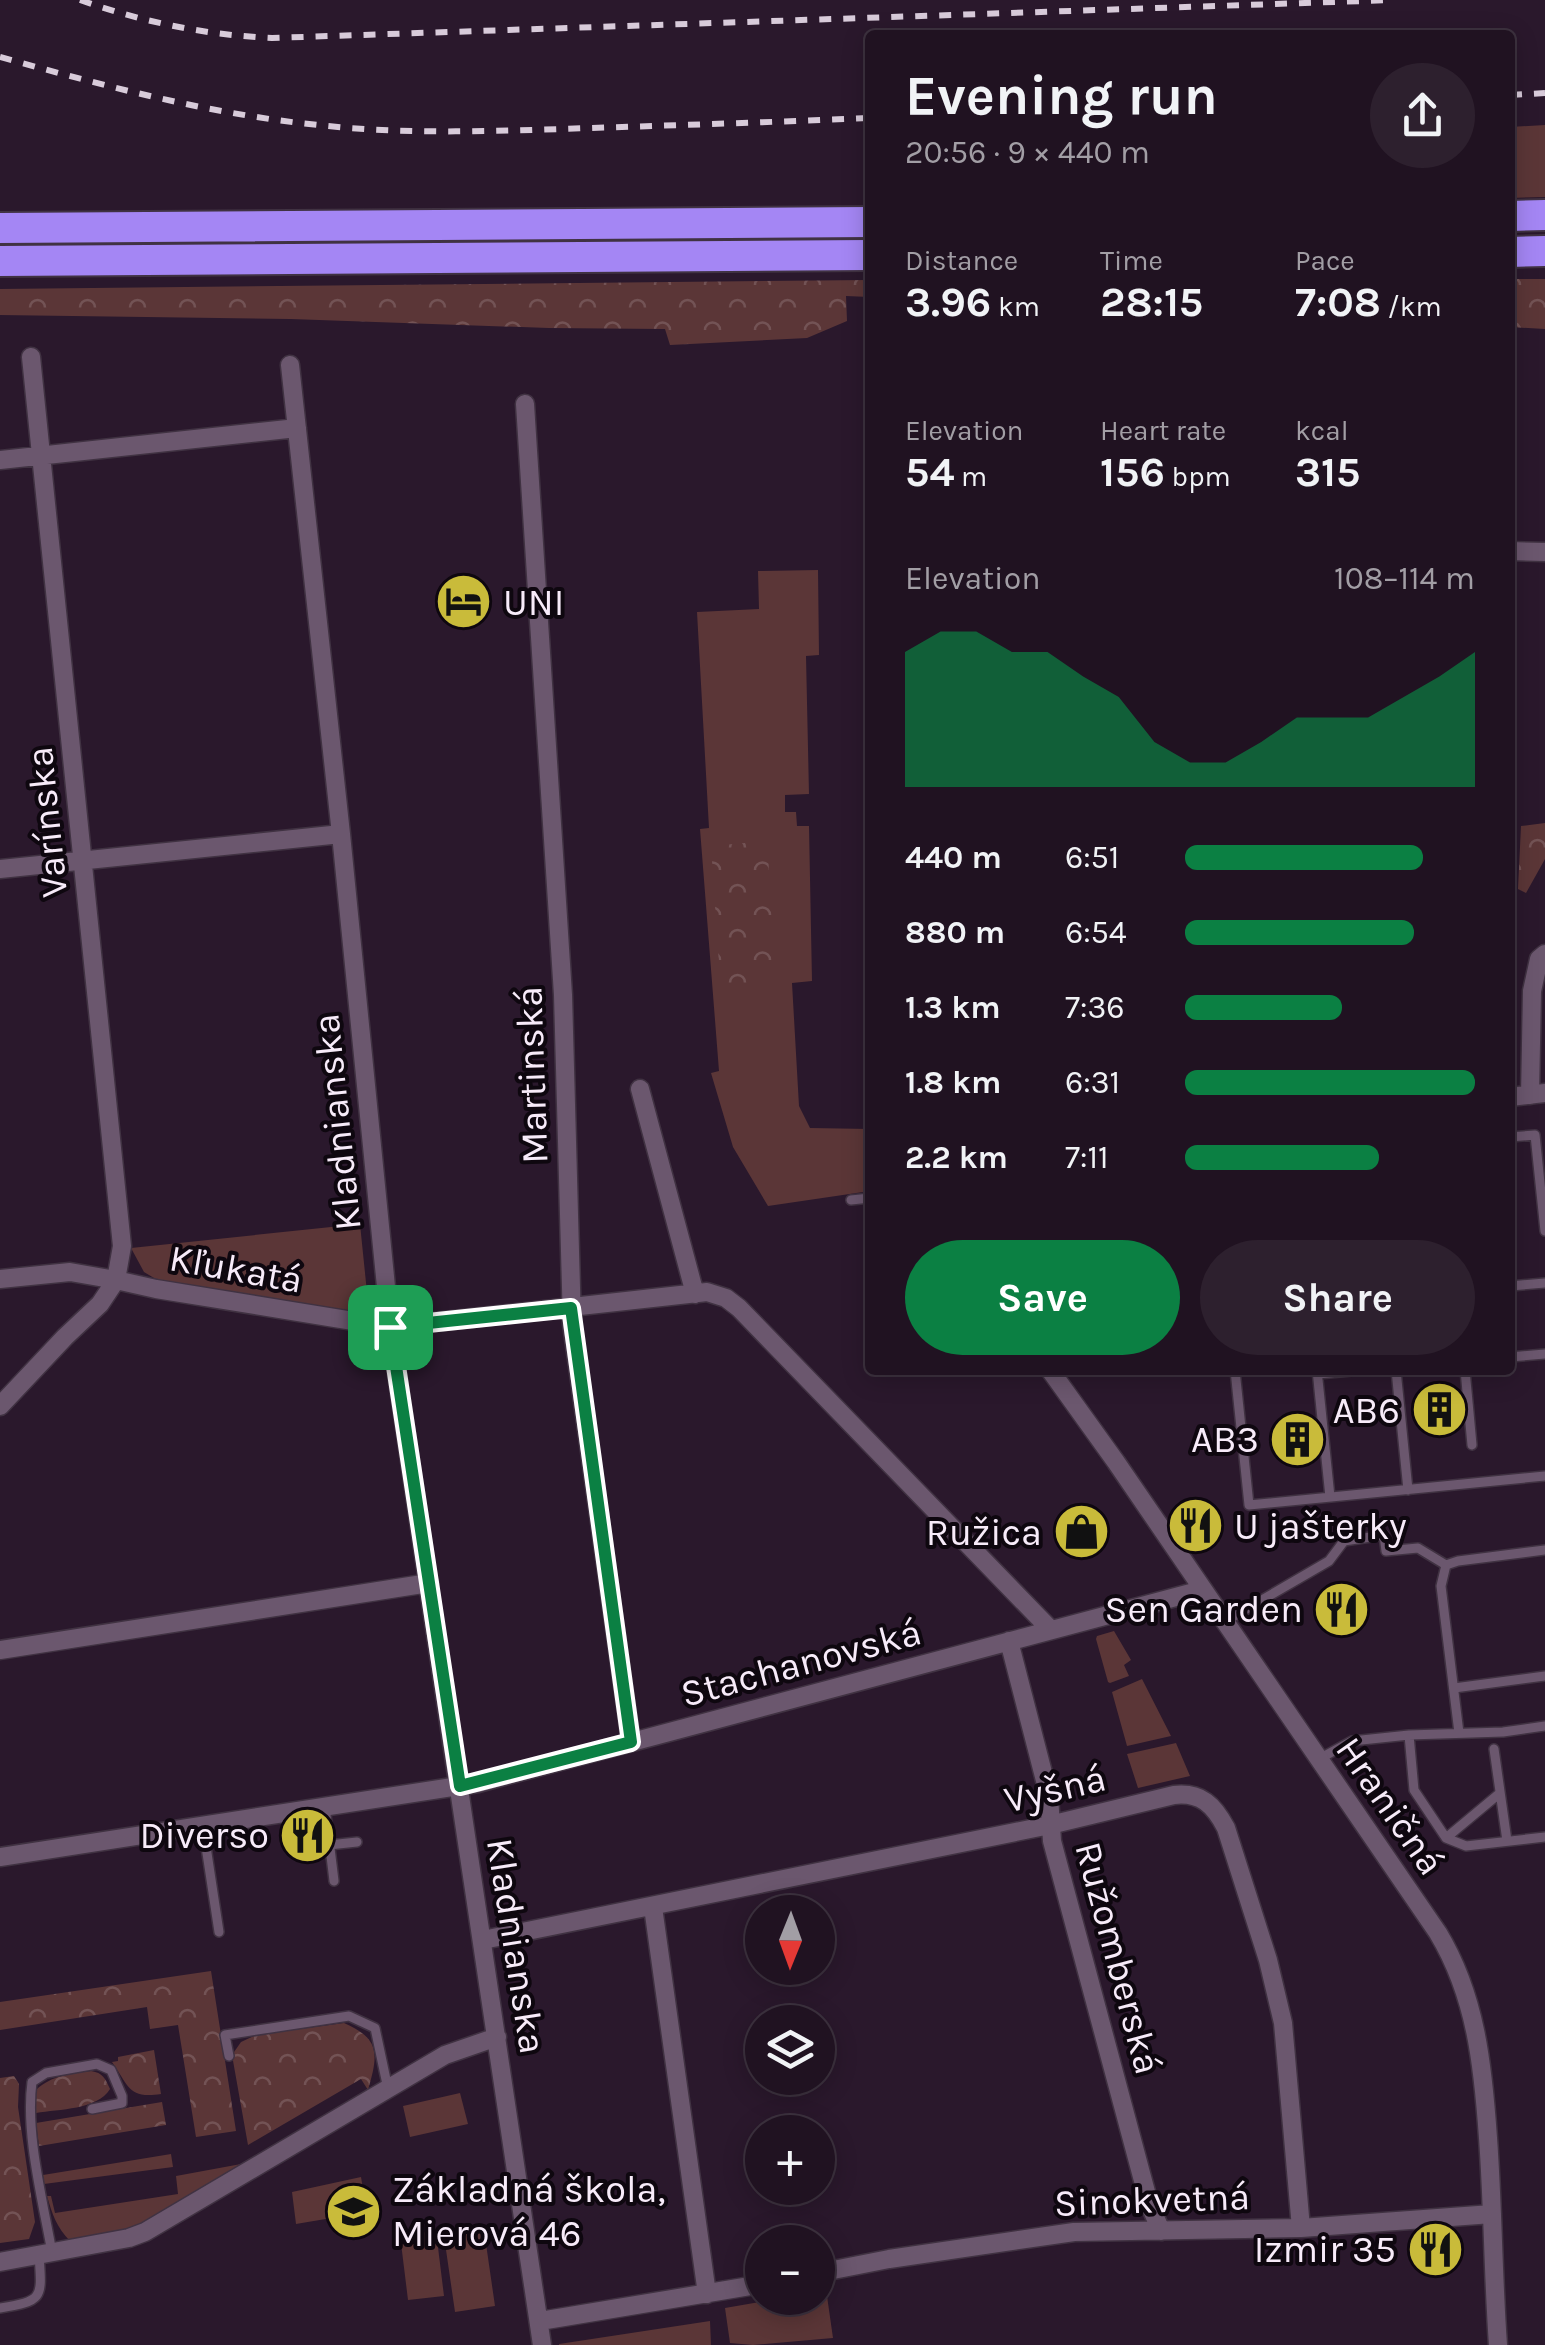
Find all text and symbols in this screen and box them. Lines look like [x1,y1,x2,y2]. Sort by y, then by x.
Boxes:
button: share [1370,63,1475,168]
text: Evening run [905,64,1218,128]
text: 20:56 · 9 × 440 m [905,134,1150,171]
text: Distance [905,244,1018,277]
text: Time [1100,244,1163,277]
text: Pace [1295,244,1355,277]
text: 3.96 [905,277,991,327]
text: 28:15 [1100,277,1203,327]
text: 7:08 [1295,277,1381,327]
text: km [991,290,1040,323]
text: /km [1381,290,1442,323]
text: Elevation [905,414,1024,447]
text: Heart rate [1100,414,1226,447]
text: kcal [1295,414,1348,447]
text: 54 [905,447,954,497]
text: 156 [1100,447,1165,497]
text: 315 [1295,447,1361,497]
text: m [954,460,987,493]
text: bpm [1165,460,1231,493]
text: Elevation [905,560,1040,597]
text: 108–114 m [1334,560,1475,597]
hotel icon: UNI [434,572,494,632]
place label: UNI [503,580,564,625]
street label: Varínska [17,744,77,900]
text: 440 m [905,839,1002,876]
text: 6:51 [1065,839,1119,876]
text: 880 m [905,914,1005,951]
text: 6:54 [1065,914,1127,951]
street label: Martinská [506,985,558,1165]
text: 1.3 km [905,989,1001,1026]
text: 7:36 [1065,989,1125,1026]
street label: Kladnianska [303,1011,371,1233]
text: 1.8 km [905,1064,1001,1101]
text: 6:31 [1065,1064,1120,1101]
text: 2.2 km [905,1139,1008,1176]
text: 7:11 [1065,1139,1109,1176]
street label: Kľukatá [166,1235,306,1303]
button: Save [905,1240,1180,1355]
button: Share [1200,1240,1475,1355]
pin [348,1285,433,1370]
icon: arrive [363,1300,418,1355]
building icon: AB6 [1409,1380,1469,1440]
place label: AB6 [1333,1388,1400,1433]
building icon: AB3 [1268,1409,1328,1469]
place label: AB3 [1191,1417,1259,1462]
restaurant icon: U jašterky [1165,1496,1225,1556]
shop icon: Ružica [1051,1502,1111,1562]
place label: U jašterky [1234,1504,1407,1549]
place label: Ružica [926,1510,1042,1555]
restaurant icon: Sen Garden [1312,1579,1372,1639]
place label: Sen Garden [1104,1587,1303,1632]
street label: Stachanovská [676,1609,926,1717]
street label: Hraničná [1326,1728,1454,1884]
street label: Vyšná [1000,1756,1110,1822]
restaurant icon: Diverso [278,1805,338,1865]
place label: Diverso [140,1813,269,1858]
street label: Kladnianska [477,1835,555,2057]
street label: Ružomberská [1065,1837,1171,2079]
north arrow [745,1895,835,1985]
map controls [745,1895,835,2315]
button: layers [745,2005,835,2095]
button: + [745,2115,835,2205]
place label: Základná škola, Mierová 46 [392,2167,665,2256]
street label: Sinokvetná [1053,2174,1251,2226]
school or university icon: Základná škola, Mierová 46 [323,2181,383,2241]
restaurant icon: Izmir 35 [1405,2219,1465,2279]
button: − [745,2225,835,2315]
place label: Izmir 35 [1254,2227,1396,2272]

